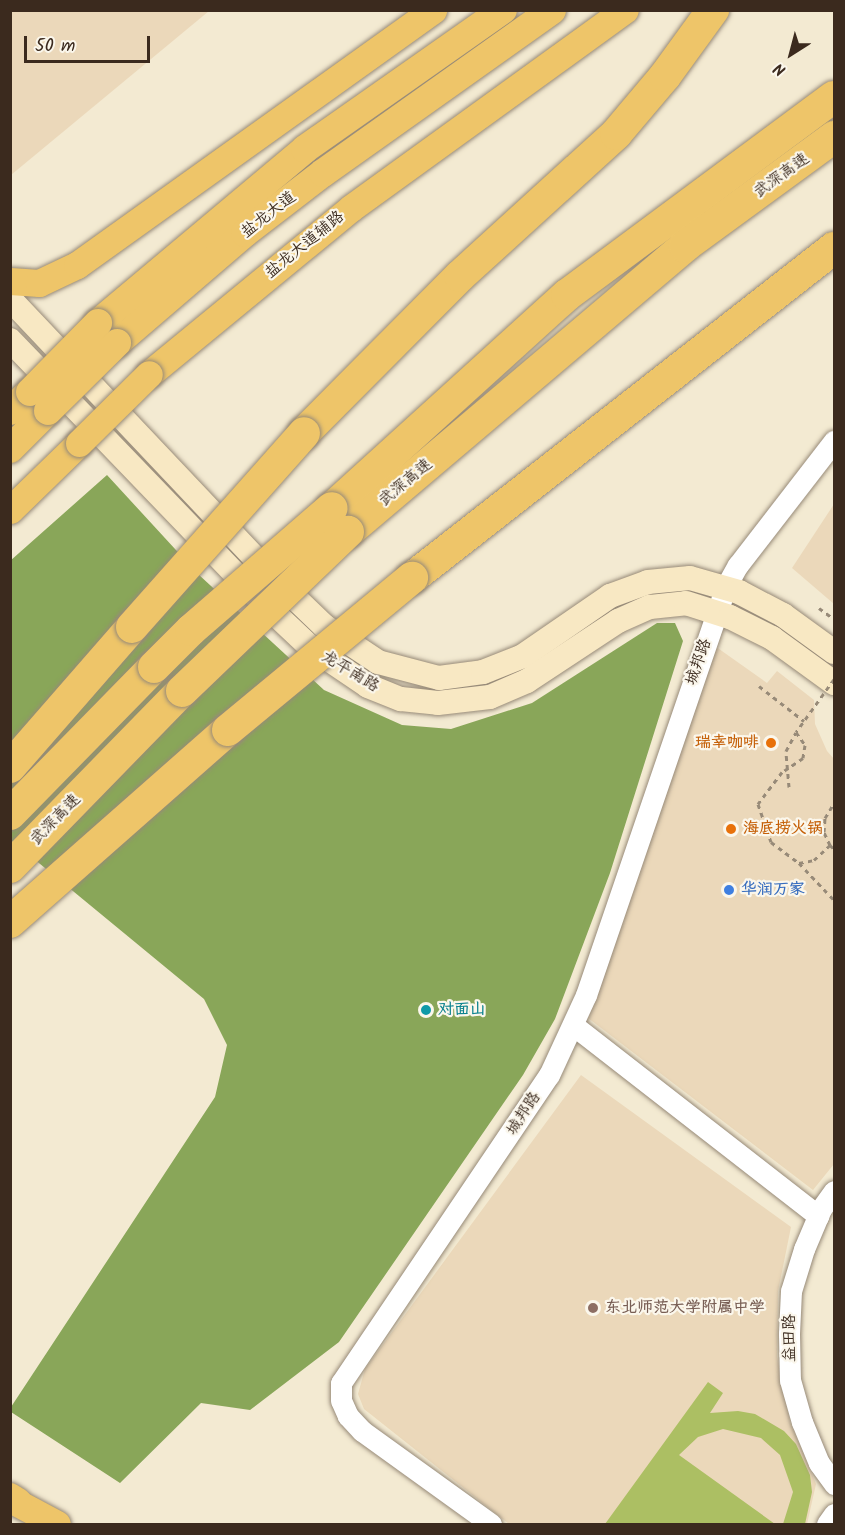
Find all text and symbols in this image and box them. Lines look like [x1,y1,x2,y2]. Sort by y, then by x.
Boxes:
scale bar [27,24,153,62]
north arrow [761,24,821,84]
text: 50 m [35,32,75,61]
text: N [769,56,792,82]
street label: 武深高速 [750,149,814,203]
street label: 盐龙大道 [238,188,300,242]
street label: 盐龙大道辅路 [262,207,348,283]
street label: 武深高速 [375,455,437,511]
street label: 城邦路 [682,636,716,688]
street label: 龙平南路 [318,647,382,697]
place label: 瑞幸咖啡 [695,733,759,753]
marker: 瑞幸咖啡 [764,736,778,750]
street label: 武深高速 [27,790,85,850]
place label: 海底捞火锅 [743,819,823,839]
marker: 海底捞火锅 [724,822,738,836]
place label: 华润万家 [741,880,805,900]
marker: 华润万家 [722,883,736,897]
place label: 对面山 [438,1000,486,1020]
marker: 对面山 [419,1003,433,1017]
street label: 城邦路 [503,1089,545,1139]
place label: 东北师范大学附属中学 [605,1298,765,1318]
marker: 东北师范大学附属中学 [586,1301,600,1315]
street label: 益田路 [780,1314,800,1362]

